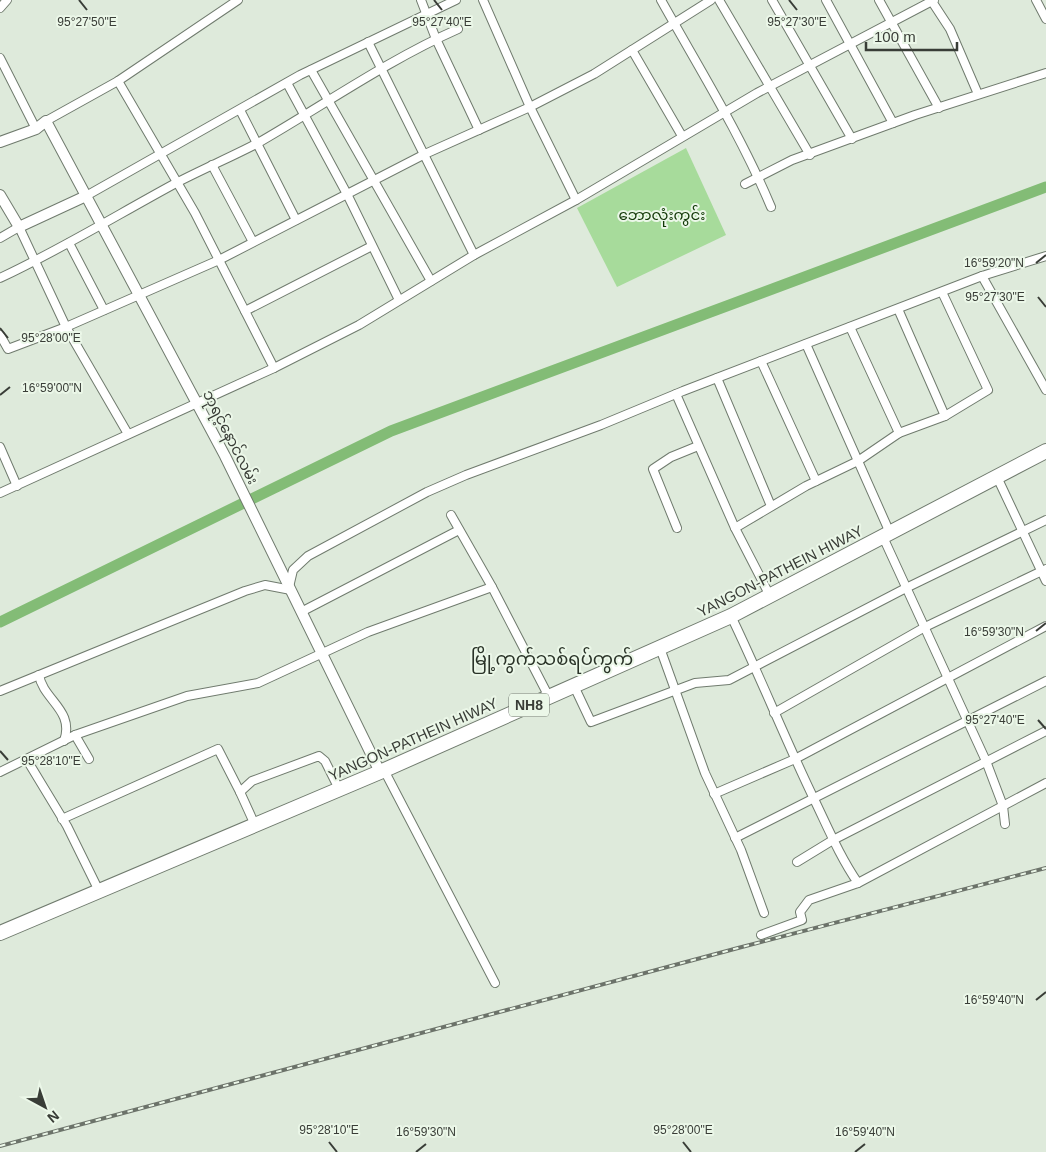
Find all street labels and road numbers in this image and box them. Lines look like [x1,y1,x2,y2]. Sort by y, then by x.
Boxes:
street label: ဘုရင့်နောင်လမ်း [196,387,263,489]
street label: YANGON-PATHEIN HIWAY [694,522,866,620]
street label: YANGON-PATHEIN HIWAY [326,694,500,784]
road number: NH8 [509,694,549,716]

